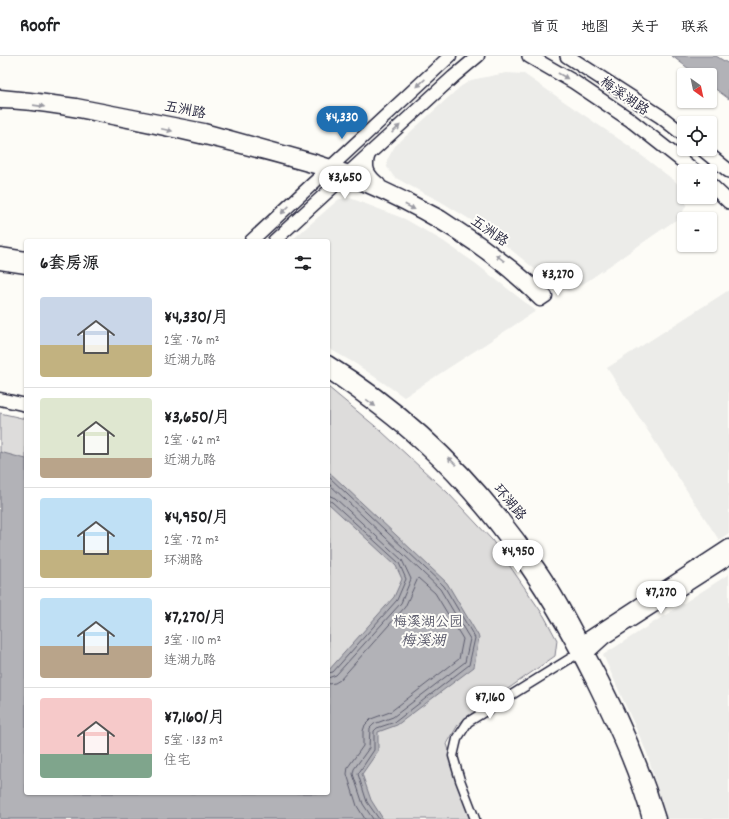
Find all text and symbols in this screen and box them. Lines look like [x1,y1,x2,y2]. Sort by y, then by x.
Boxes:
text: Roofr [20,14,60,41]
text: 首页 [531,18,559,38]
text: 地图 [581,18,609,38]
text: 关于 [631,18,659,38]
text: 联系 [681,18,709,38]
north arrow [677,68,717,108]
map controls [677,68,717,252]
one-way arrow [557,72,569,79]
street label: 梅溪湖路 [595,73,653,121]
one-way arrow [416,78,426,87]
street label: 五洲路 [162,97,208,125]
one-way arrow [33,103,45,109]
pin: ¥4,330 [309,106,375,140]
text: ¥4,330 [326,109,358,128]
button: locate [677,116,717,156]
one-way arrow [391,125,401,134]
one-way arrow [160,127,173,133]
button: + [677,164,717,204]
pin: ¥3,650 [312,166,378,200]
text: ¥3,650 [328,169,362,188]
one-way arrow [404,204,415,210]
one-way arrow [280,205,290,214]
street label: 五洲路 [466,212,512,252]
button: − [677,212,717,252]
icon: filters [292,252,314,274]
text: 6套房源 [40,253,99,277]
one-way arrow [494,253,505,262]
pin: ¥3,270 [525,263,591,297]
text: ¥3,270 [542,266,574,285]
text: ¥4,330/月 [164,307,229,331]
icon: home [72,313,120,361]
text: 2室 · 76 m² [164,332,220,351]
text: 近湖九路 [164,352,216,371]
one-way arrow [366,398,377,407]
text: ¥3,650/月 [164,407,230,431]
icon: home [72,414,120,462]
text: 2室 · 62 m² [164,432,220,451]
text: 近湖九路 [164,452,216,471]
one-way arrow [447,456,457,466]
street label: 环湖路 [488,480,530,526]
text: ¥4,950/月 [164,507,229,531]
icon: home [72,514,120,562]
text: 2室 · 72 m² [164,532,219,551]
pin: ¥4,950 [485,540,551,574]
text: ¥4,950 [501,543,535,562]
text: 环湖路 [164,552,203,571]
pin: ¥7,270 [628,581,694,615]
text: ¥7,270 [645,584,677,603]
text: ¥7,270/月 [164,607,227,631]
park label: 梅溪湖公园 [393,613,463,633]
icon: home [72,614,120,662]
water label: 梅溪湖 [400,631,447,653]
text: 3室 · 110 m² [164,632,221,651]
text: 连湖九路 [164,652,216,671]
pin: ¥7,160 [457,686,523,720]
text: ¥7,160 [475,689,505,708]
text: ¥7,160/月 [164,707,225,731]
icon: home [72,714,120,762]
text: 5室 · 133 m² [164,732,223,751]
text: 住宅 [164,752,190,771]

